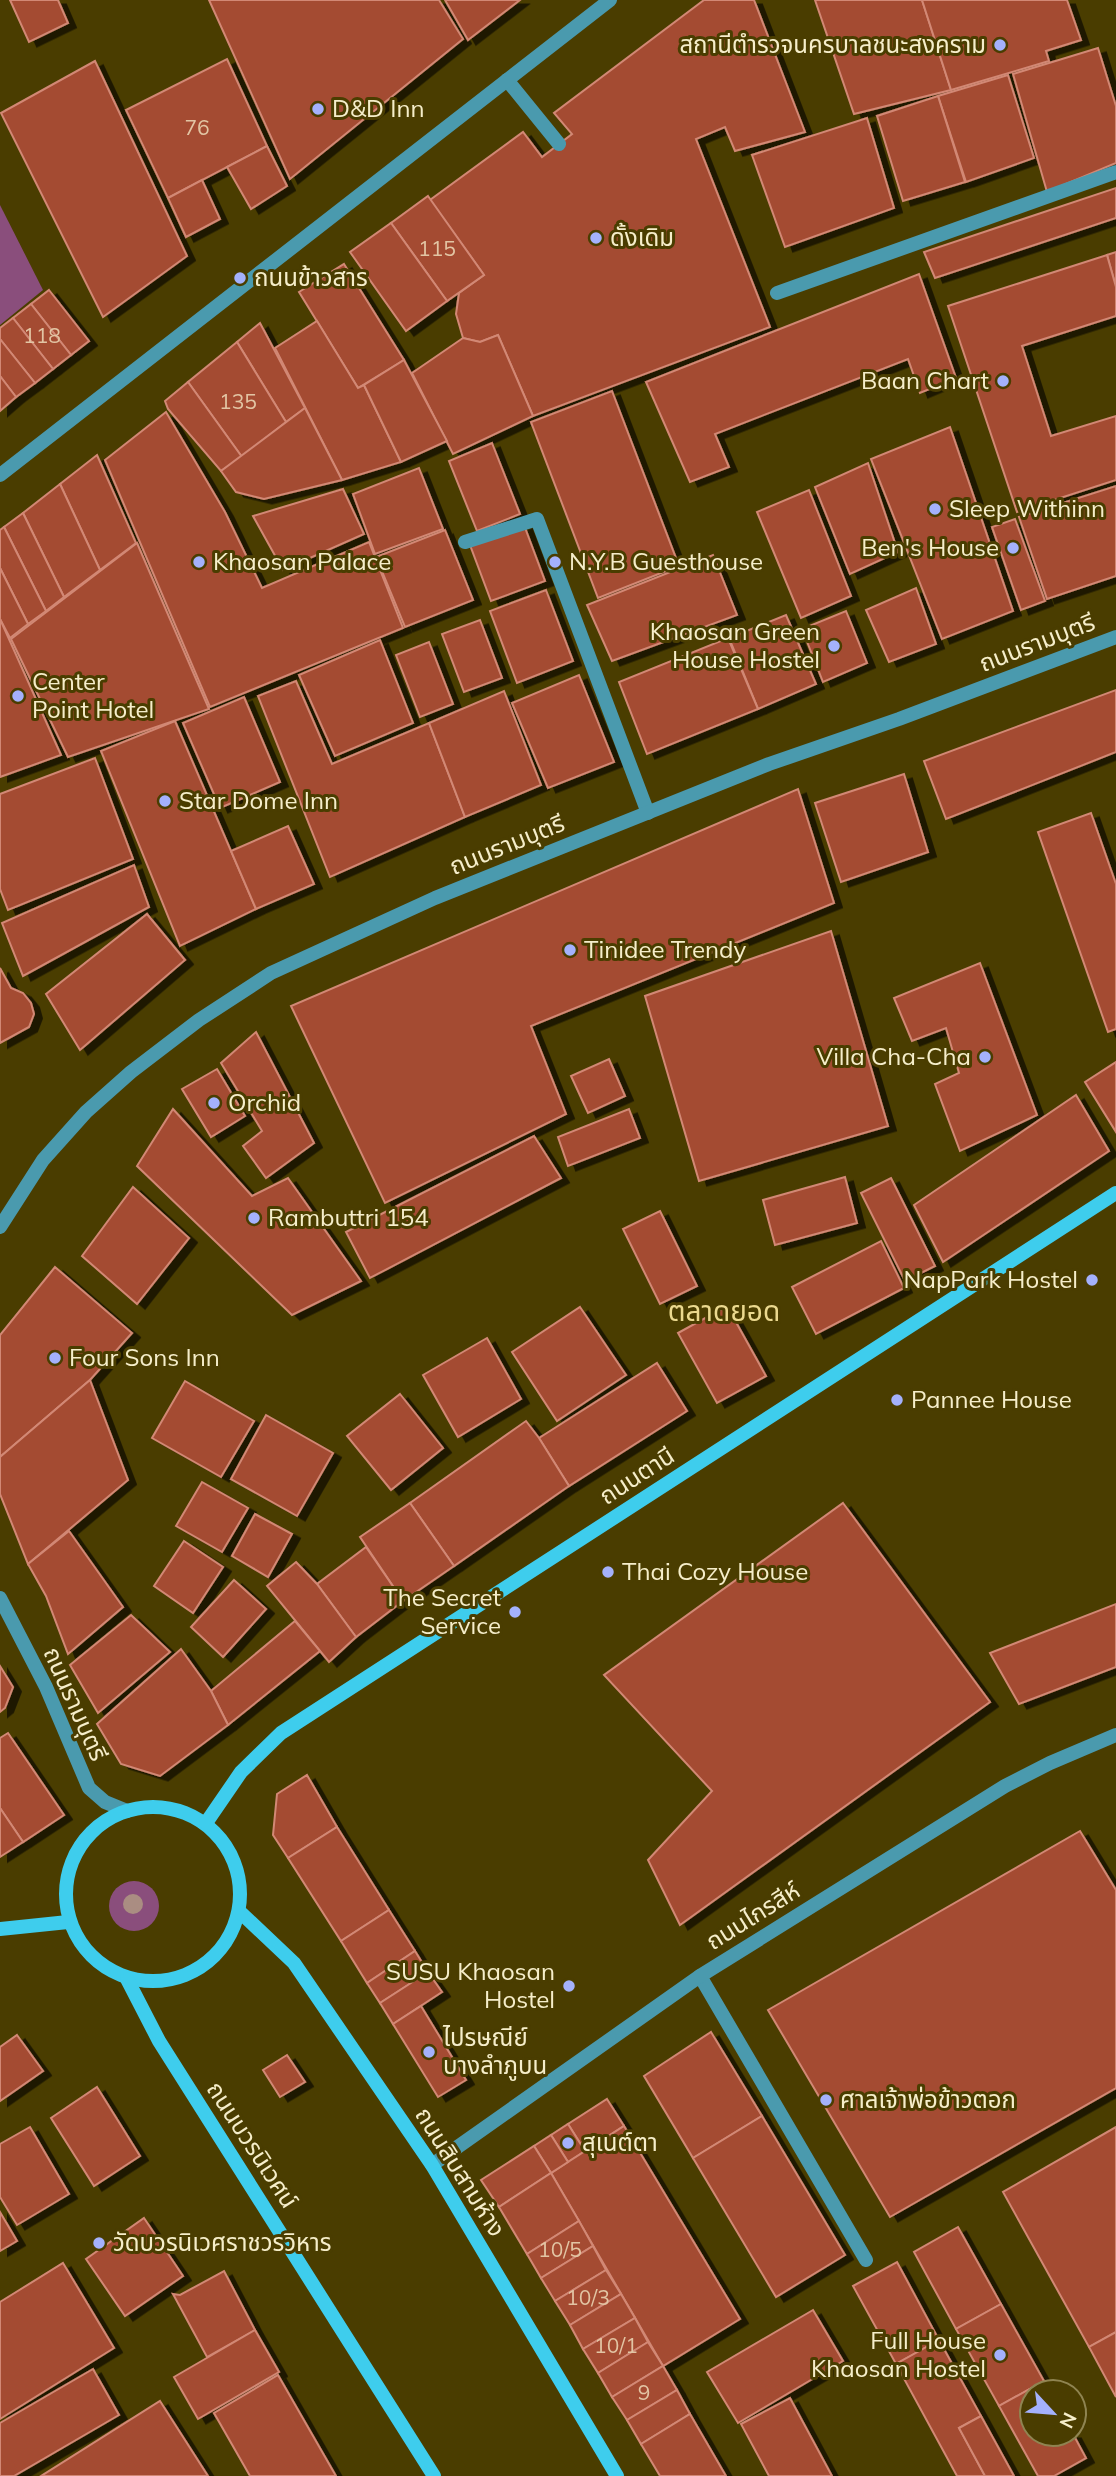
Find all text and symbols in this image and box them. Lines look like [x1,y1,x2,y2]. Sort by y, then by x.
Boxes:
place label: สถานีตำรวจนครบาลชนะสงคราม [679,29,986,59]
marker: สถานีตำรวจนครบาลชนะสงคราม [992,37,1008,53]
place label: D&D Inn [332,93,425,123]
marker: D&D Inn [310,101,326,117]
house number: 76 [184,114,210,140]
place label: ดั้งเดิม [610,222,674,252]
marker: ดั้งเดิม [588,230,604,246]
house number: 115 [418,235,456,261]
place label: ถนนข้าวสาร [254,262,368,292]
marker: ถนนข้าวสาร [232,270,248,286]
house number: 118 [23,322,61,348]
place label: Baan Chart [861,365,989,395]
marker: Baan Chart [995,373,1011,389]
house number: 135 [219,388,257,414]
place label: Sleep Withinn [949,493,1105,523]
marker: Sleep Withinn [927,501,943,517]
place label: Ben's House [861,532,999,562]
marker: Ben's House [1005,540,1021,556]
place label: Khaosan Palace [213,546,391,576]
place label: N.Y.B Guesthouse [569,546,763,576]
marker: Khaosan Palace [191,554,207,570]
marker: N.Y.B Guesthouse [547,554,563,570]
street label: ถนนรามบุตรี [975,606,1099,679]
place label: Khaosan Green House Hostel [650,616,820,674]
marker: Khaosan Green House Hostel [826,638,842,654]
place label: Center Point Hotel [32,666,154,724]
marker: Center Point Hotel [10,688,26,704]
place label: Star Dome Inn [179,785,338,815]
marker: Star Dome Inn [157,793,173,809]
street label: ถนนรามบุตรี [445,807,569,882]
place label: Tinidee Trendy [584,934,746,964]
marker: Tinidee Trendy [562,942,578,958]
place label: Villa Cha-Cha [816,1041,971,1071]
marker: Villa Cha-Cha [977,1049,993,1065]
place label: Orchid [228,1087,301,1117]
marker: Orchid [206,1095,222,1111]
place label: Rambuttri 154 [268,1202,429,1232]
marker: Rambuttri 154 [246,1210,262,1226]
place label: NapPark Hostel [904,1264,1078,1294]
marker: NapPark Hostel [1084,1272,1100,1288]
district label: ตลาดยอด [668,1293,780,1328]
place label: Four Sons Inn [69,1342,220,1372]
marker: Four Sons Inn [47,1350,63,1366]
place label: Pannee House [911,1384,1072,1414]
marker: Pannee House [889,1392,905,1408]
street label: ถนนตานี [593,1440,680,1511]
place label: Thai Cozy House [622,1556,808,1586]
marker: Thai Cozy House [600,1564,616,1580]
place label: The Secret Service [383,1582,501,1640]
marker: The Secret Service [507,1604,523,1620]
street label: ถนนรามบุตรี [37,1642,114,1766]
street label: ถนนไกรสีห์ [700,1874,805,1956]
place label: SUSU Khaosan Hostel [386,1956,555,2014]
marker: SUSU Khaosan Hostel [561,1978,577,1994]
place label: ไปรษณีย์ บางลำภูบน [442,2022,547,2081]
marker: ไปรษณีย์ บางลำภูบน [421,2044,437,2060]
street label: ถนนบวรนิเวศน์ [201,2075,305,2213]
place label: ศาลเจ้าพ่อข้าวตอก [840,2084,1016,2114]
marker: ศาลเจ้าพ่อข้าวตอก [818,2092,834,2108]
street label: ถนนสิบสามห้าง [409,2101,513,2242]
place label: สุเนต์ตา [582,2127,658,2158]
marker: สุเนต์ตา [560,2135,576,2151]
place label: วัดบวรนิเวศราชวรวิหาร [113,2227,332,2257]
marker: วัดบวรนิเวศราชวรวิหาร [91,2235,107,2251]
house number: 10/5 [538,2236,582,2262]
house number: 10/3 [566,2284,610,2310]
place label: Full House Khaosan Hostel [811,2325,986,2383]
house number: 10/1 [594,2332,638,2358]
marker: Full House Khaosan Hostel [992,2347,1008,2363]
north arrow [1018,2378,1088,2448]
house number: 9 [638,2379,650,2405]
text: N [1054,2409,1082,2432]

